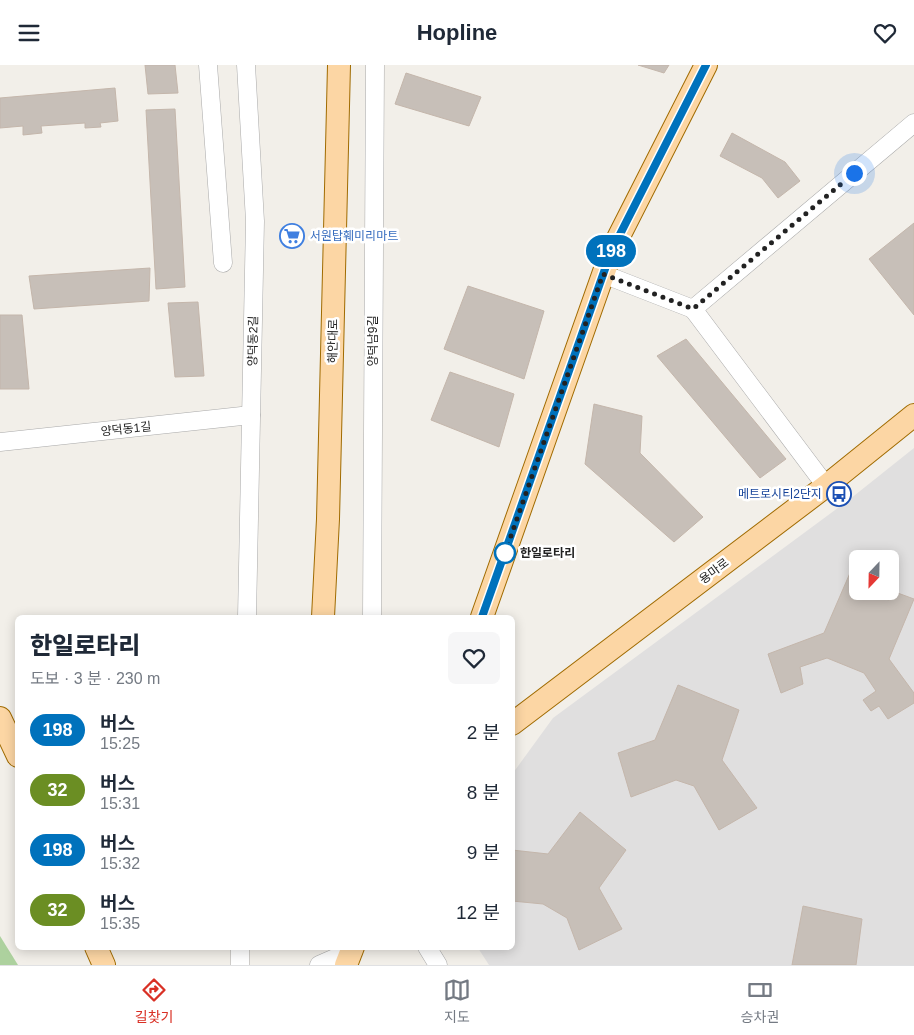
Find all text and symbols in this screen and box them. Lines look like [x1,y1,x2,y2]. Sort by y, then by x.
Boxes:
icon: menu [15,19,43,47]
icon: heart [871,19,899,47]
text: Hopline [417,20,497,45]
your location [842,161,867,186]
supermarket icon: 서원탑훼미리마트 [279,223,305,249]
place label: 서원탑훼미리마트 [310,229,398,243]
line badge: 198 [582,235,640,267]
text: 198 [596,241,626,261]
street label: 양덕동2길 [246,315,260,367]
street label: 양덕남9길 [366,316,380,366]
street label: 해안대로 [326,319,340,363]
street label: 양덕동1길 [100,419,152,439]
bus stop icon: 메트로시티2단지 [826,481,852,507]
place label: 메트로시티2단지 [738,487,822,501]
marker: 한일로타리 [494,542,516,564]
place label: 한일로타리 [520,546,575,560]
north arrow [849,550,899,600]
map controls [849,550,899,600]
street label: 용마로 [697,555,731,587]
text: 한일로타리 [30,632,140,659]
button: heart [448,632,500,684]
text: 도보 · 3 분 · 230 m [30,670,160,687]
text: 버스 [100,713,135,734]
text: 198 [42,720,73,740]
text: 2 분 [467,722,500,743]
text: 15:25 [100,735,140,752]
text: 버스 [100,773,135,794]
text: 32 [47,780,68,800]
text: 8 분 [467,782,500,803]
text: 15:31 [100,795,140,812]
text: 버스 [100,833,135,854]
text: 198 [42,840,73,860]
text: 9 분 [467,842,500,863]
text: 15:32 [100,855,140,872]
text: 버스 [100,893,135,914]
text: 32 [47,900,68,920]
text: 12 분 [456,902,500,923]
text: 15:35 [100,915,140,932]
tab: 길찾기 [135,976,173,1026]
tab: 지도 [443,976,471,1026]
tab: 승차권 [741,976,779,1026]

